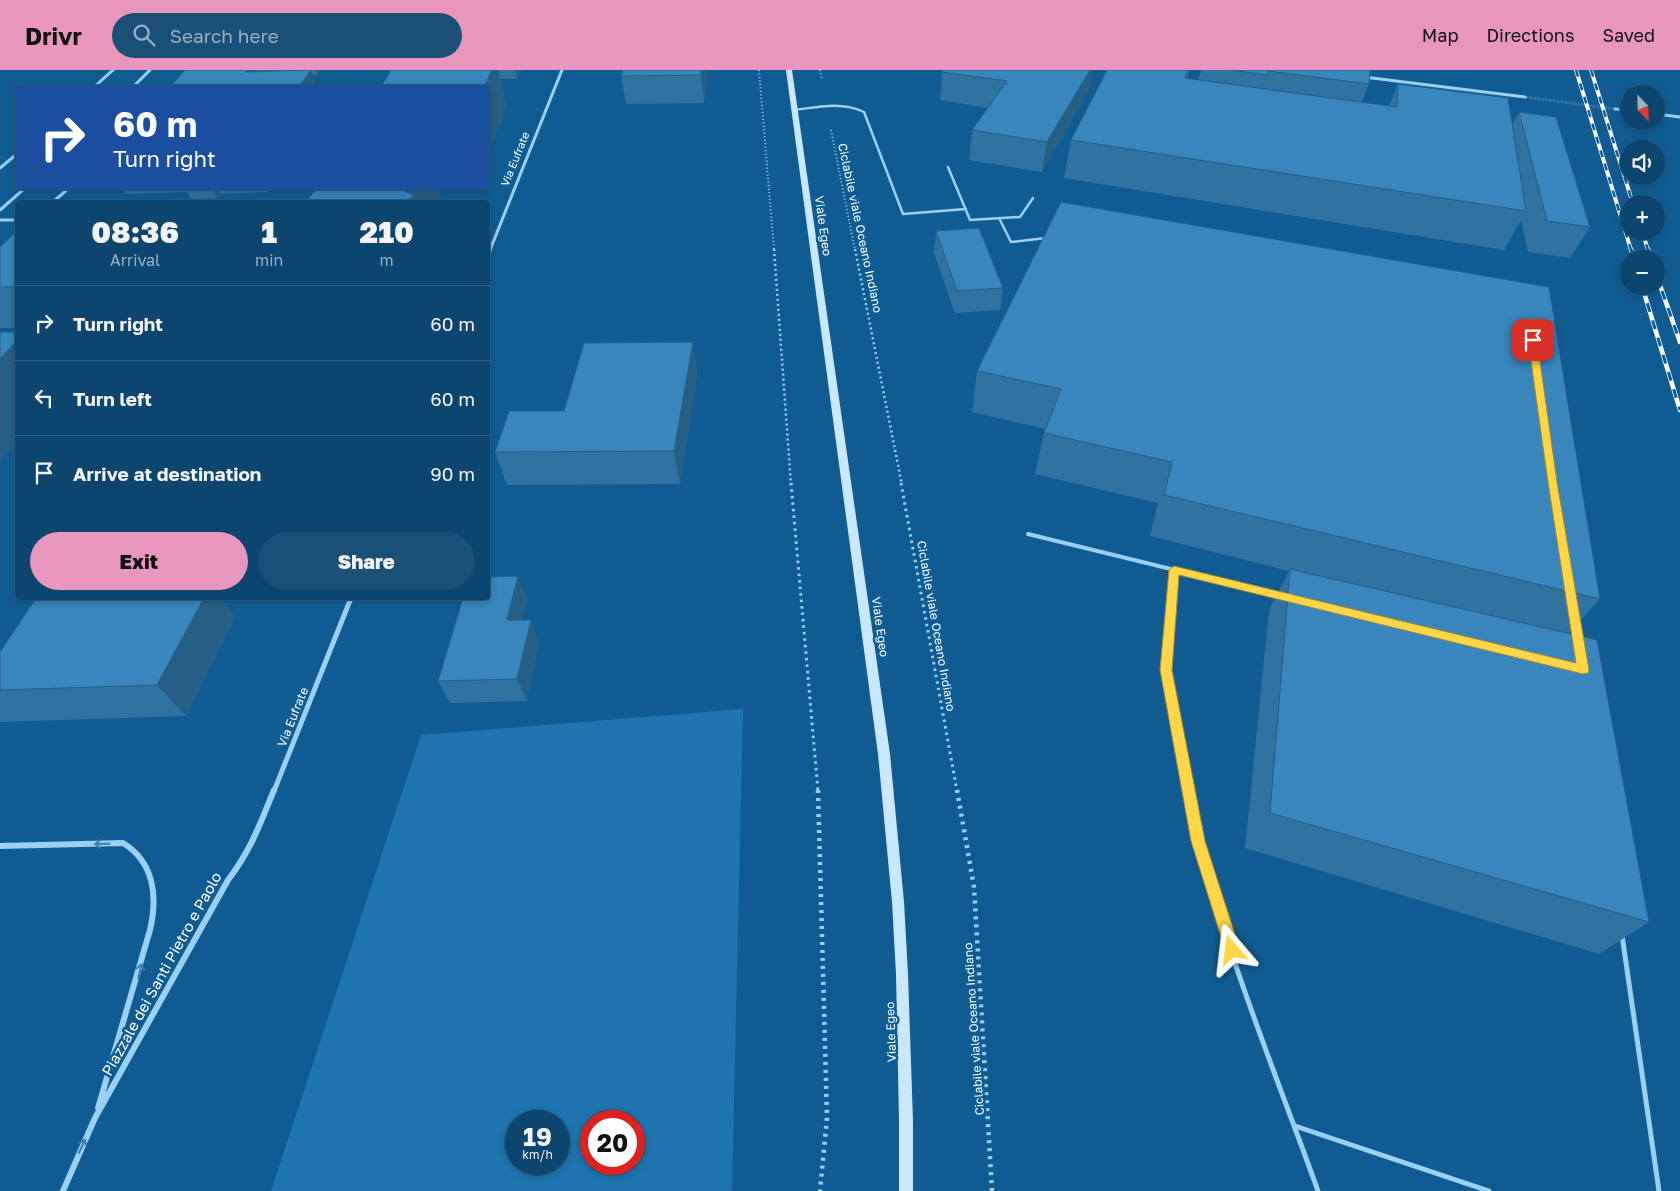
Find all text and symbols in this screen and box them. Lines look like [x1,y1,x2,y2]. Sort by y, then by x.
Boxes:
search box [112,13,462,58]
text: Drivr [25,21,82,50]
icon: search [130,21,158,49]
text: Search here [170,24,279,47]
text: Map [1422,24,1458,46]
text: Directions [1486,24,1574,46]
text: Saved [1602,24,1655,46]
north arrow [1620,85,1665,130]
map controls [1620,85,1665,295]
text: 60 m [113,103,197,145]
icon: right [30,105,95,170]
street label: Via Eufrate [498,130,531,188]
button: sound [1620,140,1665,185]
street label: Ciclabile viale Oceano Indiano [835,142,886,314]
text: Turn right [113,145,216,172]
street label: Viale Egeo [812,195,835,257]
button: + [1620,195,1665,240]
text: 08:36 [91,214,179,250]
text: 1 [261,214,277,250]
text: 210 [360,214,414,250]
text: Arrival [110,250,160,270]
text: min [255,250,283,270]
text: m [380,250,394,270]
button: − [1620,250,1665,295]
icon: right [30,309,58,337]
text: Turn right [73,312,163,335]
text: 60 m [430,312,475,335]
pin [1512,319,1554,361]
icon: arrive [1519,326,1547,354]
icon: left [30,384,58,412]
text: Turn left [73,387,152,410]
text: 60 m [430,387,475,410]
icon: arrive [30,459,58,487]
text: Arrive at destination [73,462,261,485]
text: 90 m [430,462,475,485]
button: Exit [30,532,248,590]
button: Share [258,532,475,590]
street label: Ciclabile viale Oceano Indiano [914,539,959,712]
street label: Viale Egeo [869,596,892,658]
street label: Via Eufrate [274,685,311,749]
one-way arrow [94,839,110,848]
street label: Piazzale dei Santi Pietro e Paolo [97,868,225,1079]
position arrow [1205,923,1257,975]
street label: Ciclabile viale Oceano Indiano [960,942,987,1116]
one-way arrow [136,964,145,980]
street label: Viale Egeo [882,1002,899,1062]
speed limit sign: 20 [580,1110,645,1175]
text: 19 [523,1121,552,1152]
one-way arrow [78,1139,88,1154]
text: km/h [522,1147,553,1162]

